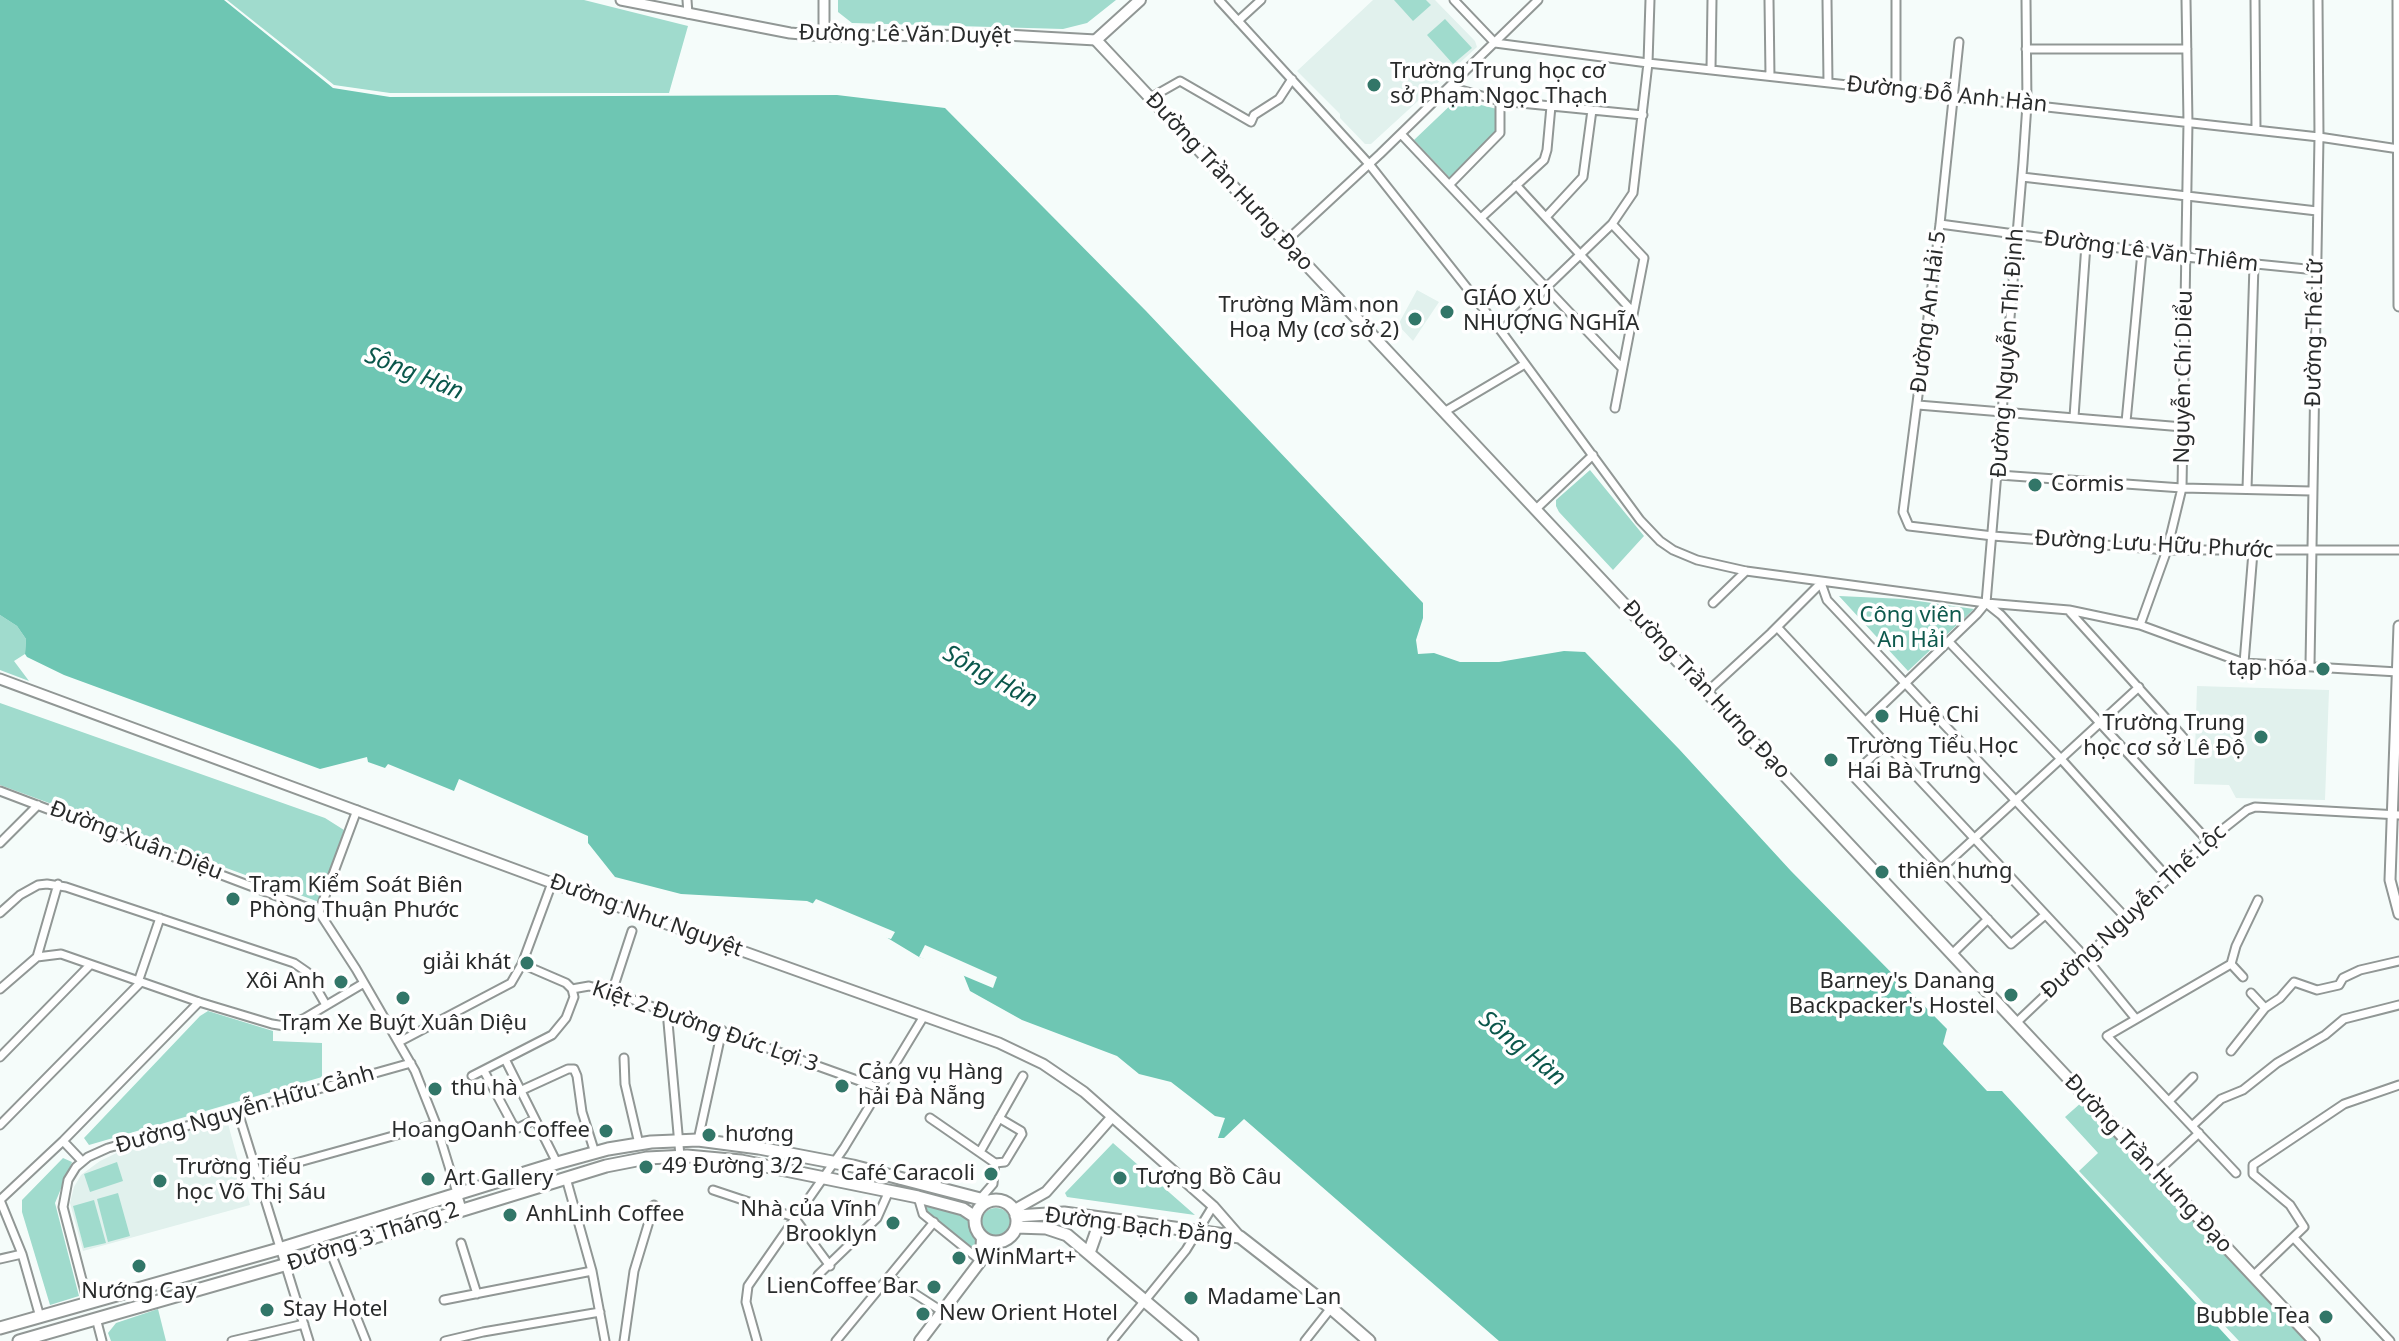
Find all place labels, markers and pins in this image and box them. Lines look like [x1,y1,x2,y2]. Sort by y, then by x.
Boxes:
place label: Trường Trung học cơ sở Phạm Ngọc Thạch [1390,59,1608,110]
marker: Trường Trung học cơ sở Phạm Ngọc Thạch [1365,76,1383,94]
place label: GIÁO XÚ NHƯỢNG NGHĨA [1463,286,1639,338]
place label: Trường Mầm non Hoạ My (cơ sở 2) [1218,293,1399,344]
marker: GIÁO XÚ NHƯỢNG NGHĨA [1438,303,1456,321]
marker: Trường Mầm non Hoạ My (cơ sở 2) [1406,310,1424,328]
place label: Cormis [2051,472,2124,498]
marker: Cormis [2026,476,2044,494]
place label: tạp hóa [2228,656,2307,682]
marker: tạp hóa [2314,660,2332,678]
place label: Huệ Chi [1898,703,1979,729]
marker: Huệ Chi [1873,707,1891,725]
place label: Trường Trung học cơ sở Lê Độ [2083,711,2245,762]
marker: Trường Trung học cơ sở Lê Độ [2252,728,2270,746]
place label: Trường Tiểu Học Hai Bà Trưng [1847,734,2018,786]
marker: Trường Tiểu Học Hai Bà Trưng [1822,751,1840,769]
place label: thiên hưng [1898,859,2012,885]
marker: thiên hưng [1873,863,1891,881]
place label: Trạm Kiểm Soát Biên Phòng Thuận Phước [249,873,463,924]
marker: Trạm Kiểm Soát Biên Phòng Thuận Phước [224,890,242,908]
place label: giải khát [422,950,511,976]
marker: giải khát [518,954,536,972]
place label: Xôi Anh [246,969,325,995]
place label: Barney's Danang Backpacker's Hostel [1789,969,1995,1020]
marker: Xôi Anh [332,973,350,991]
marker: Barney's Danang Backpacker's Hostel [2002,986,2020,1004]
marker: Trạm Xe Buýt Xuân Diệu [394,989,412,1007]
place label: Trạm Xe Buýt Xuân Diệu [279,1011,527,1037]
place label: Cảng vụ Hàng hải Đà Nẵng [858,1060,1003,1112]
place label: thu hà [451,1076,518,1102]
marker: Cảng vụ Hàng hải Đà Nẵng [833,1077,851,1095]
marker: thu hà [426,1080,444,1098]
place label: HoangOanh Coffee [391,1118,590,1144]
marker: HoangOanh Coffee [597,1122,615,1140]
place label: hương [725,1122,794,1148]
marker: hương [700,1126,718,1144]
place label: 49 Đường 3/2 [662,1154,804,1180]
place label: Trường Tiểu học Võ Thị Sáu [176,1155,326,1206]
marker: 49 Đường 3/2 [637,1158,655,1176]
place label: Café Caracoli [841,1161,975,1187]
marker: Café Caracoli [982,1165,1000,1183]
place label: Tượng Bồ Câu [1136,1165,1282,1191]
place label: Art Gallery [444,1166,553,1192]
marker: Tượng Bồ Câu [1111,1169,1129,1187]
marker: Art Gallery [419,1170,437,1188]
marker: Trường Tiểu học Võ Thị Sáu [151,1172,169,1190]
place label: Nhà của Vĩnh Brooklyn [740,1197,877,1248]
place label: AnhLinh Coffee [526,1202,685,1228]
marker: AnhLinh Coffee [501,1206,519,1224]
marker: Nhà của Vĩnh Brooklyn [884,1214,902,1232]
place label: WinMart+ [975,1245,1077,1271]
marker: WinMart+ [950,1249,968,1267]
marker: Nướng Cay [130,1257,148,1275]
place label: LienCoffee Bar [766,1274,918,1300]
marker: LienCoffee Bar [925,1278,943,1296]
place label: Nướng Cay [81,1279,197,1305]
place label: Madame Lan [1207,1285,1341,1311]
marker: Madame Lan [1182,1289,1200,1307]
place label: Stay Hotel [283,1297,388,1323]
marker: Stay Hotel [258,1301,276,1319]
place label: New Orient Hotel [939,1301,1118,1327]
place label: Bubble Tea [2196,1304,2310,1330]
marker: New Orient Hotel [914,1305,932,1323]
marker: Bubble Tea [2317,1308,2335,1326]

